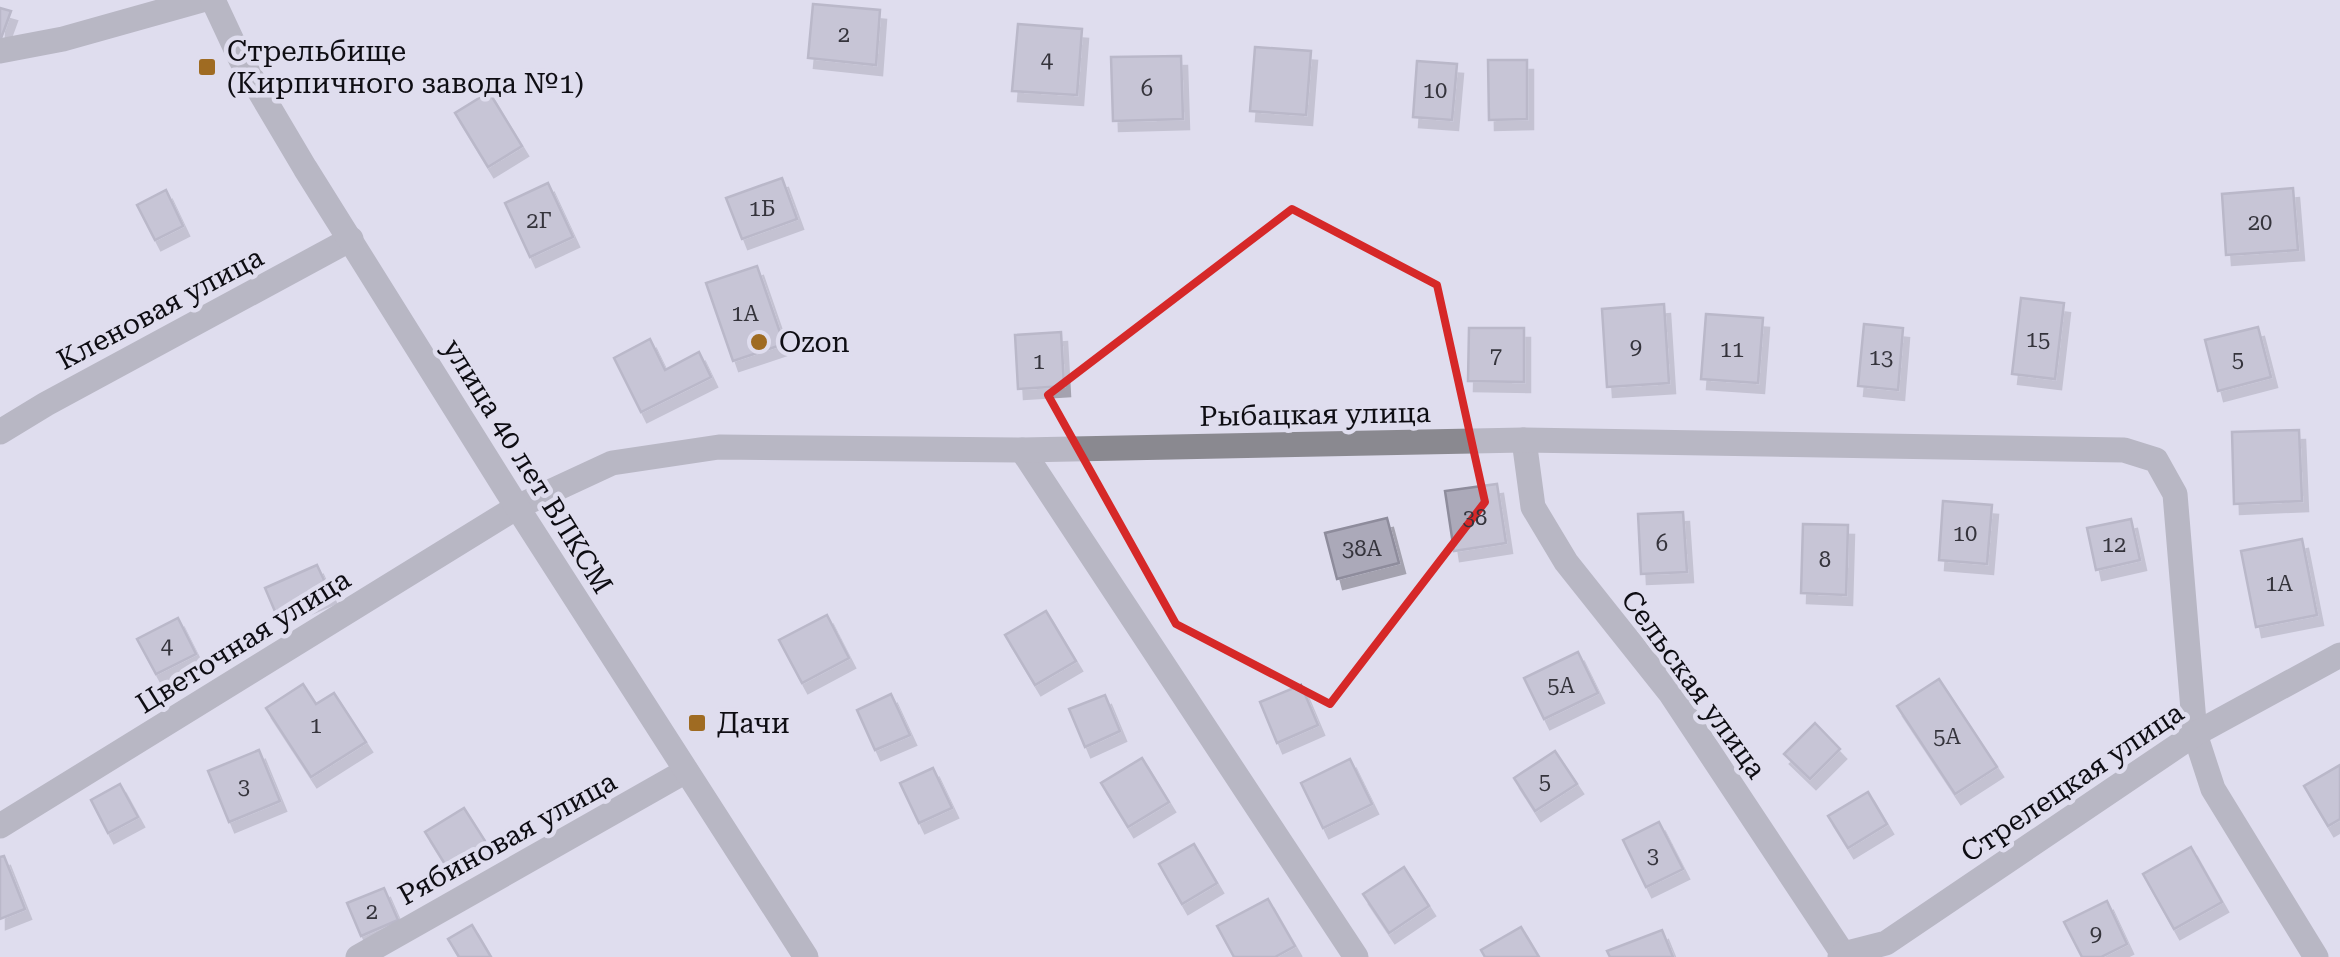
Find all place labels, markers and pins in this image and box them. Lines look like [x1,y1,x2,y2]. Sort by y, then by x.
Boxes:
place label: Стрельбище (Кирпичного завода №1) [227,35,584,100]
marker: Стрельбище (Кирпичного завода №1) [196,56,218,78]
place label: Ozon [779,326,850,359]
marker: Ozon [748,331,770,353]
place label: Дачи [717,707,790,740]
marker: Дачи [686,712,708,734]

